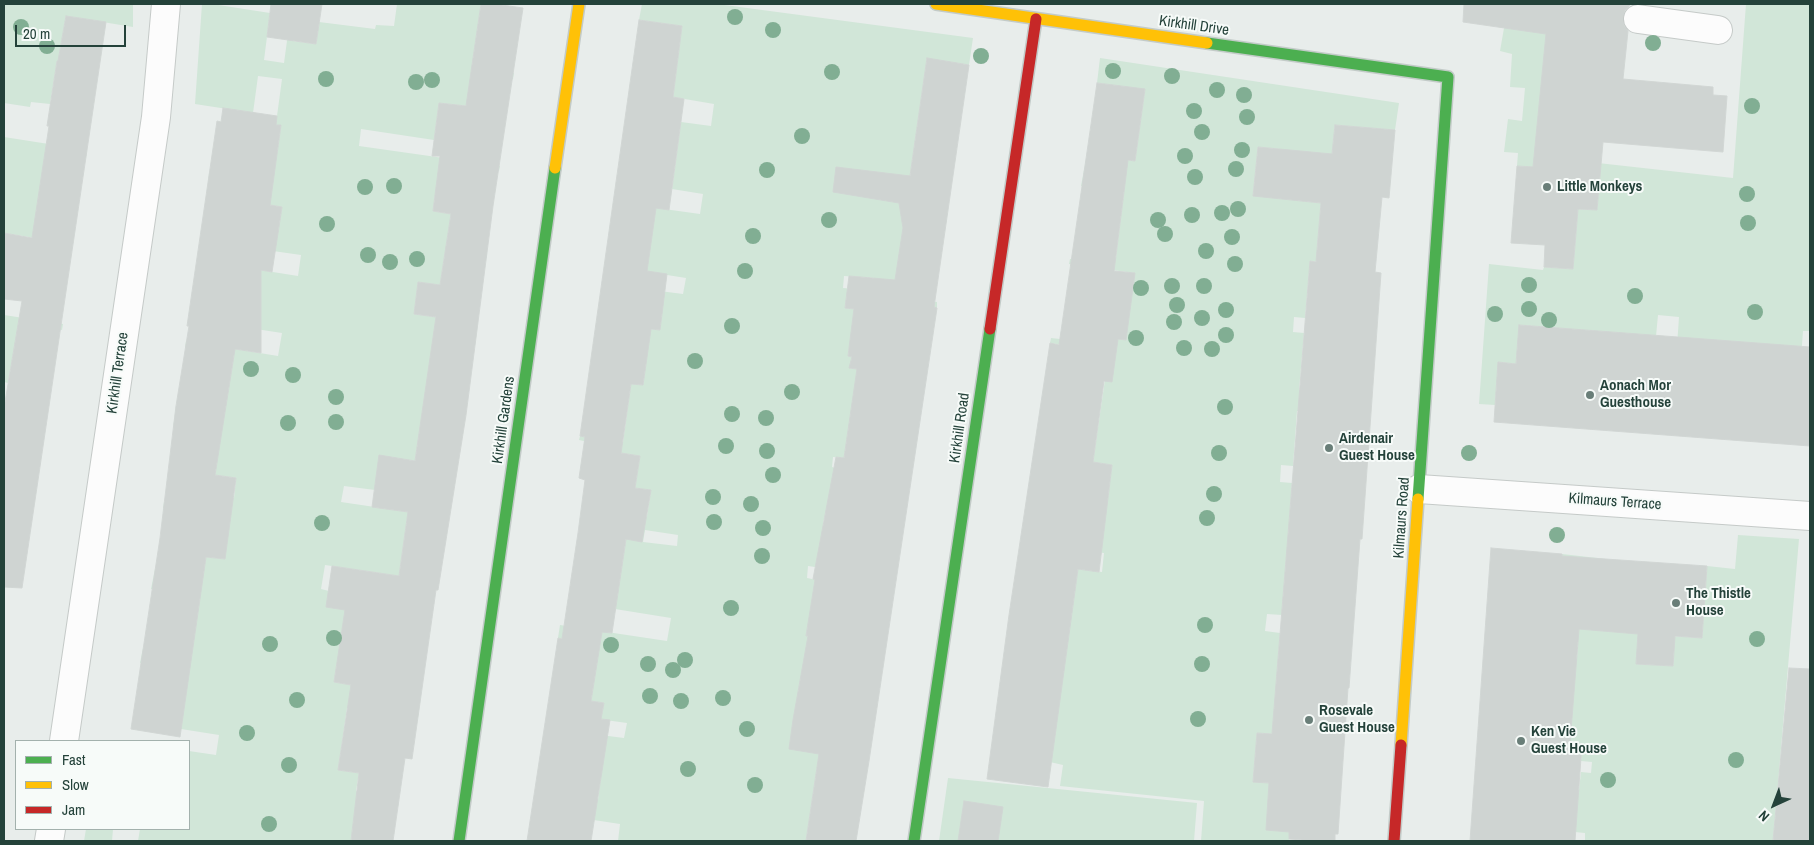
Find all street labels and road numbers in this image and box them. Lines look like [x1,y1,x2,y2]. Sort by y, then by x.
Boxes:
street label: Kirkhill Drive [1158,12,1230,40]
street label: Kirkhill Terrace [103,331,133,415]
street label: Kirkhill Gardens [489,375,519,465]
street label: Kirkhill Road [946,392,974,464]
street label: Kilmaurs Road [1390,477,1414,559]
street label: Kilmaurs Terrace [1568,490,1662,514]

